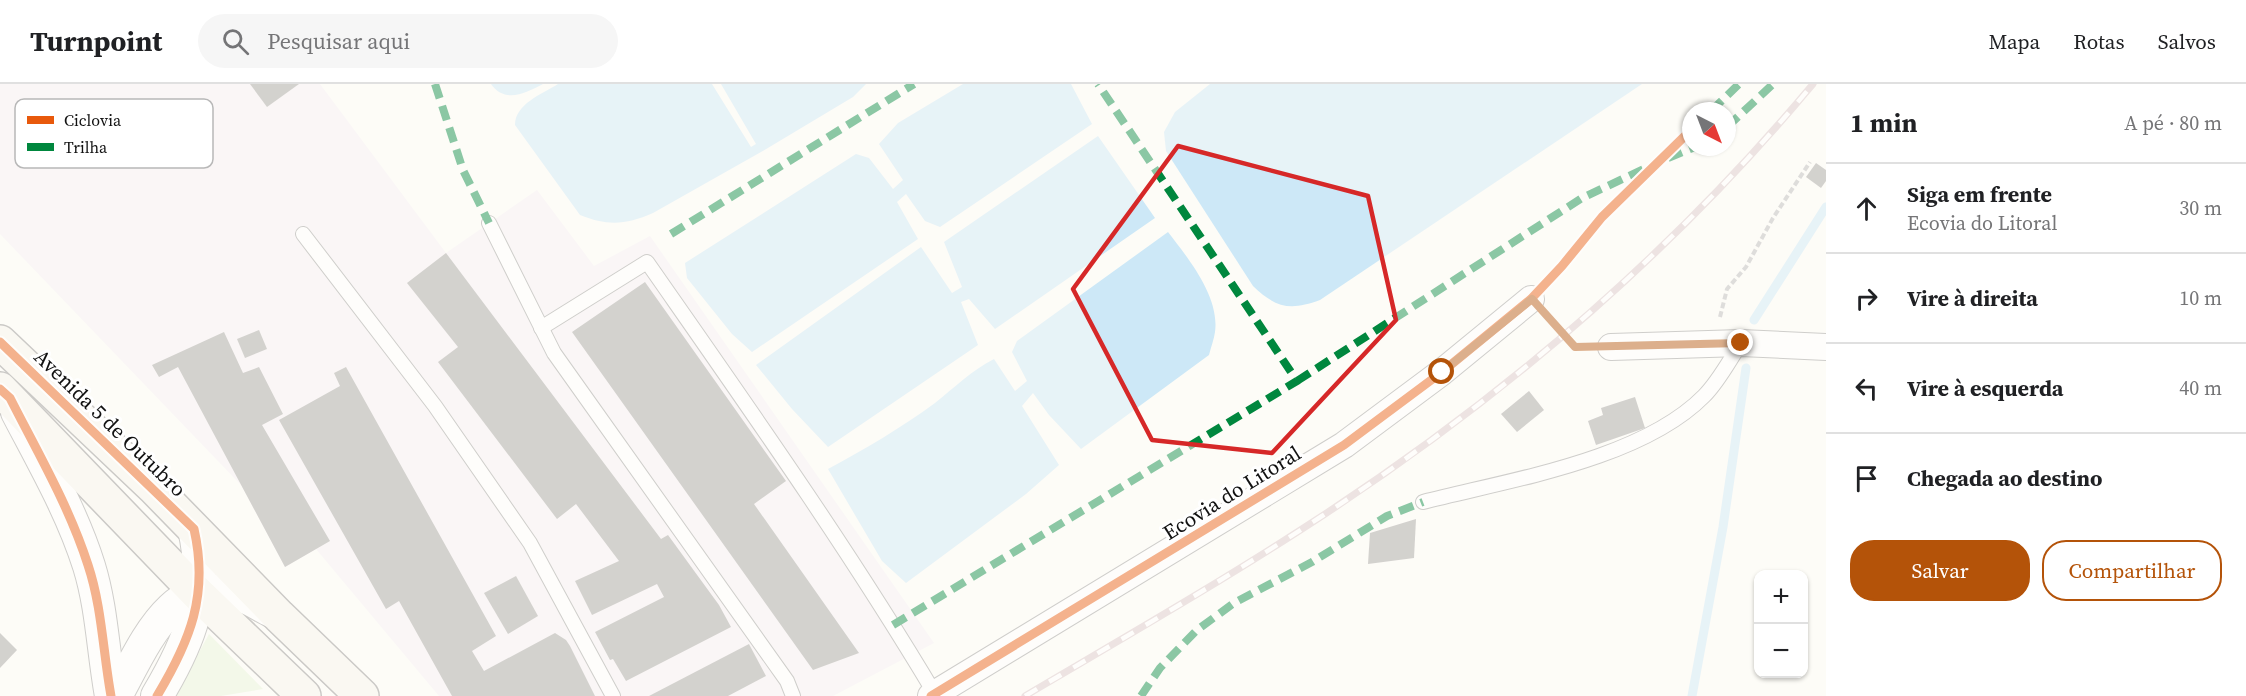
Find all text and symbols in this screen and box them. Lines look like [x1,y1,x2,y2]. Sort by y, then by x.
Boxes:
search box [198,14,618,68]
text: Turnpoint [30,22,162,60]
icon: search [219,25,252,58]
text: Pesquisar aqui [267,26,410,56]
text: Mapa [1989,27,2040,56]
text: Rotas [2073,27,2125,56]
text: Salvos [2158,27,2216,56]
legend [15,99,213,168]
north arrow [1682,102,1736,156]
text: 1 min [1850,105,1917,141]
text: Ciclovia [64,109,122,131]
text: A pé · 80 m [2124,109,2222,137]
text: Trilha [64,136,108,158]
text: Siga em frente [1907,179,2052,209]
icon: ahead [1850,192,1883,225]
text: 30 m [2179,194,2222,222]
text: Ecovia do Litoral [1907,209,2057,237]
icon: right [1850,282,1883,315]
text: Vire à direita [1907,283,2038,313]
text: 10 m [2179,284,2222,312]
route end [1727,329,1753,355]
street label: Avenida 5 de Outubro [28,342,193,503]
route start [1428,358,1454,384]
icon: left [1850,372,1883,405]
text: Vire à esquerda [1907,373,2063,403]
text: 40 m [2179,374,2222,402]
street label: Ecovia do Litoral [1157,438,1306,547]
icon: arrive [1850,462,1883,495]
text: Chegada ao destino [1907,463,2102,493]
button: Salvar [1850,540,2030,601]
button: Compartilhar [2042,540,2222,601]
map controls [1754,570,1808,678]
button: + [1754,570,1808,624]
button: − [1754,624,1808,678]

